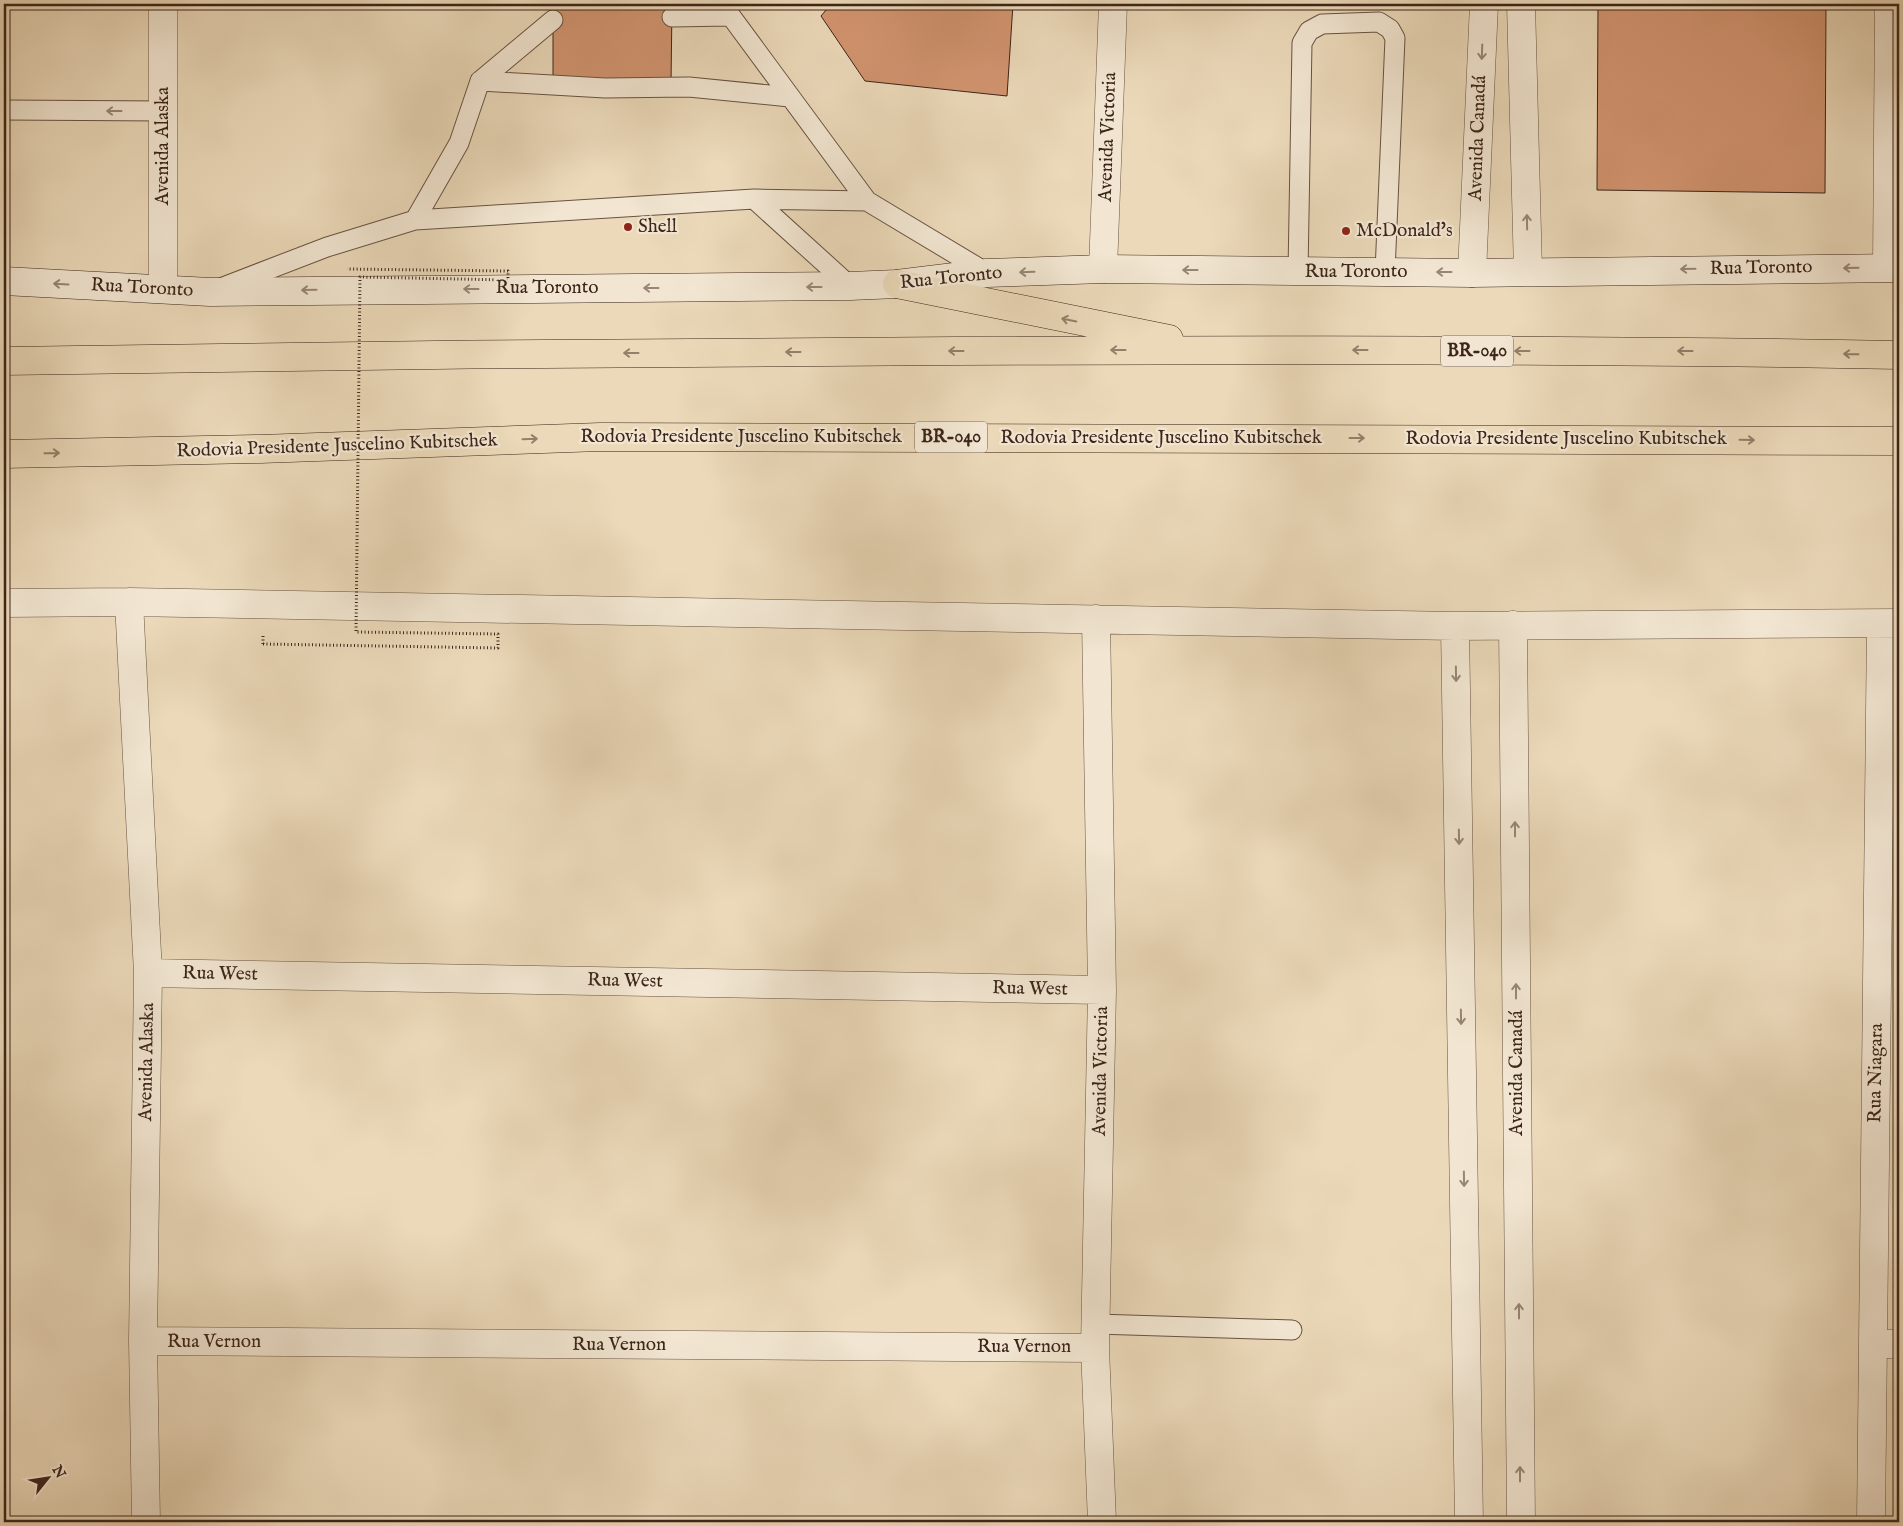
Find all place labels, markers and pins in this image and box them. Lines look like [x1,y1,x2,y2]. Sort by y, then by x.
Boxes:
place label: Shell [638,215,678,239]
place label: McDonald's [1356,219,1453,243]
marker: Shell [622,221,634,233]
marker: McDonald's [1340,225,1352,237]

